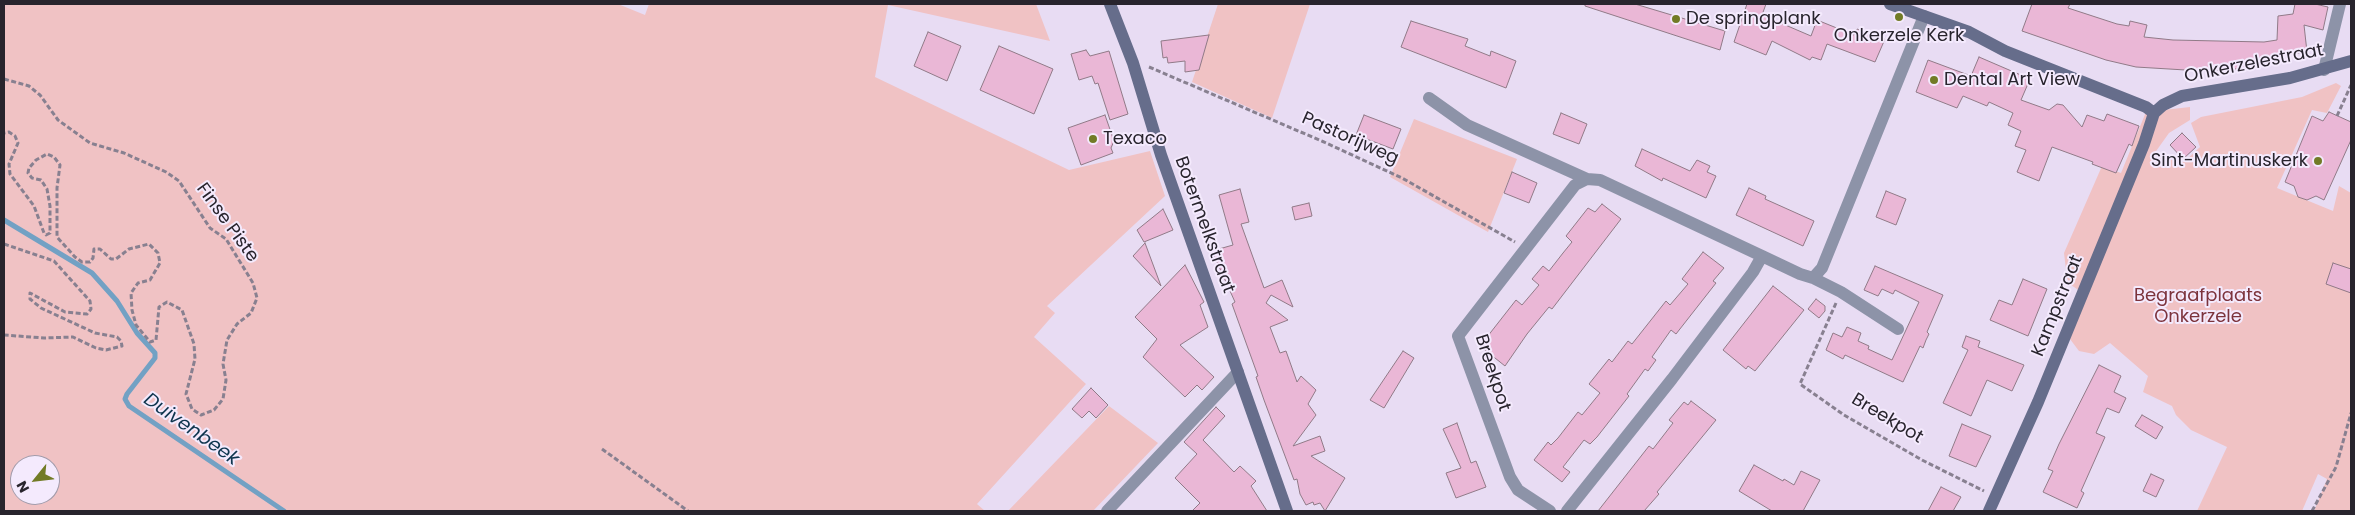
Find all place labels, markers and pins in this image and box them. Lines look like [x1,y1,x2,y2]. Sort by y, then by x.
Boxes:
place label: De springplank [1686,8,1821,30]
marker: Onkerzele Kerk [1893,11,1905,23]
marker: De springplank [1670,13,1682,25]
place label: Onkerzele Kerk [1834,25,1964,47]
place label: Dental Art View [1944,69,2080,91]
marker: Dental Art View [1928,74,1940,86]
place label: Texaco [1103,128,1167,150]
marker: Texaco [1087,133,1099,145]
place label: Sint-Martinuskerk [2151,150,2308,172]
marker: Sint-Martinuskerk [2312,155,2324,167]

